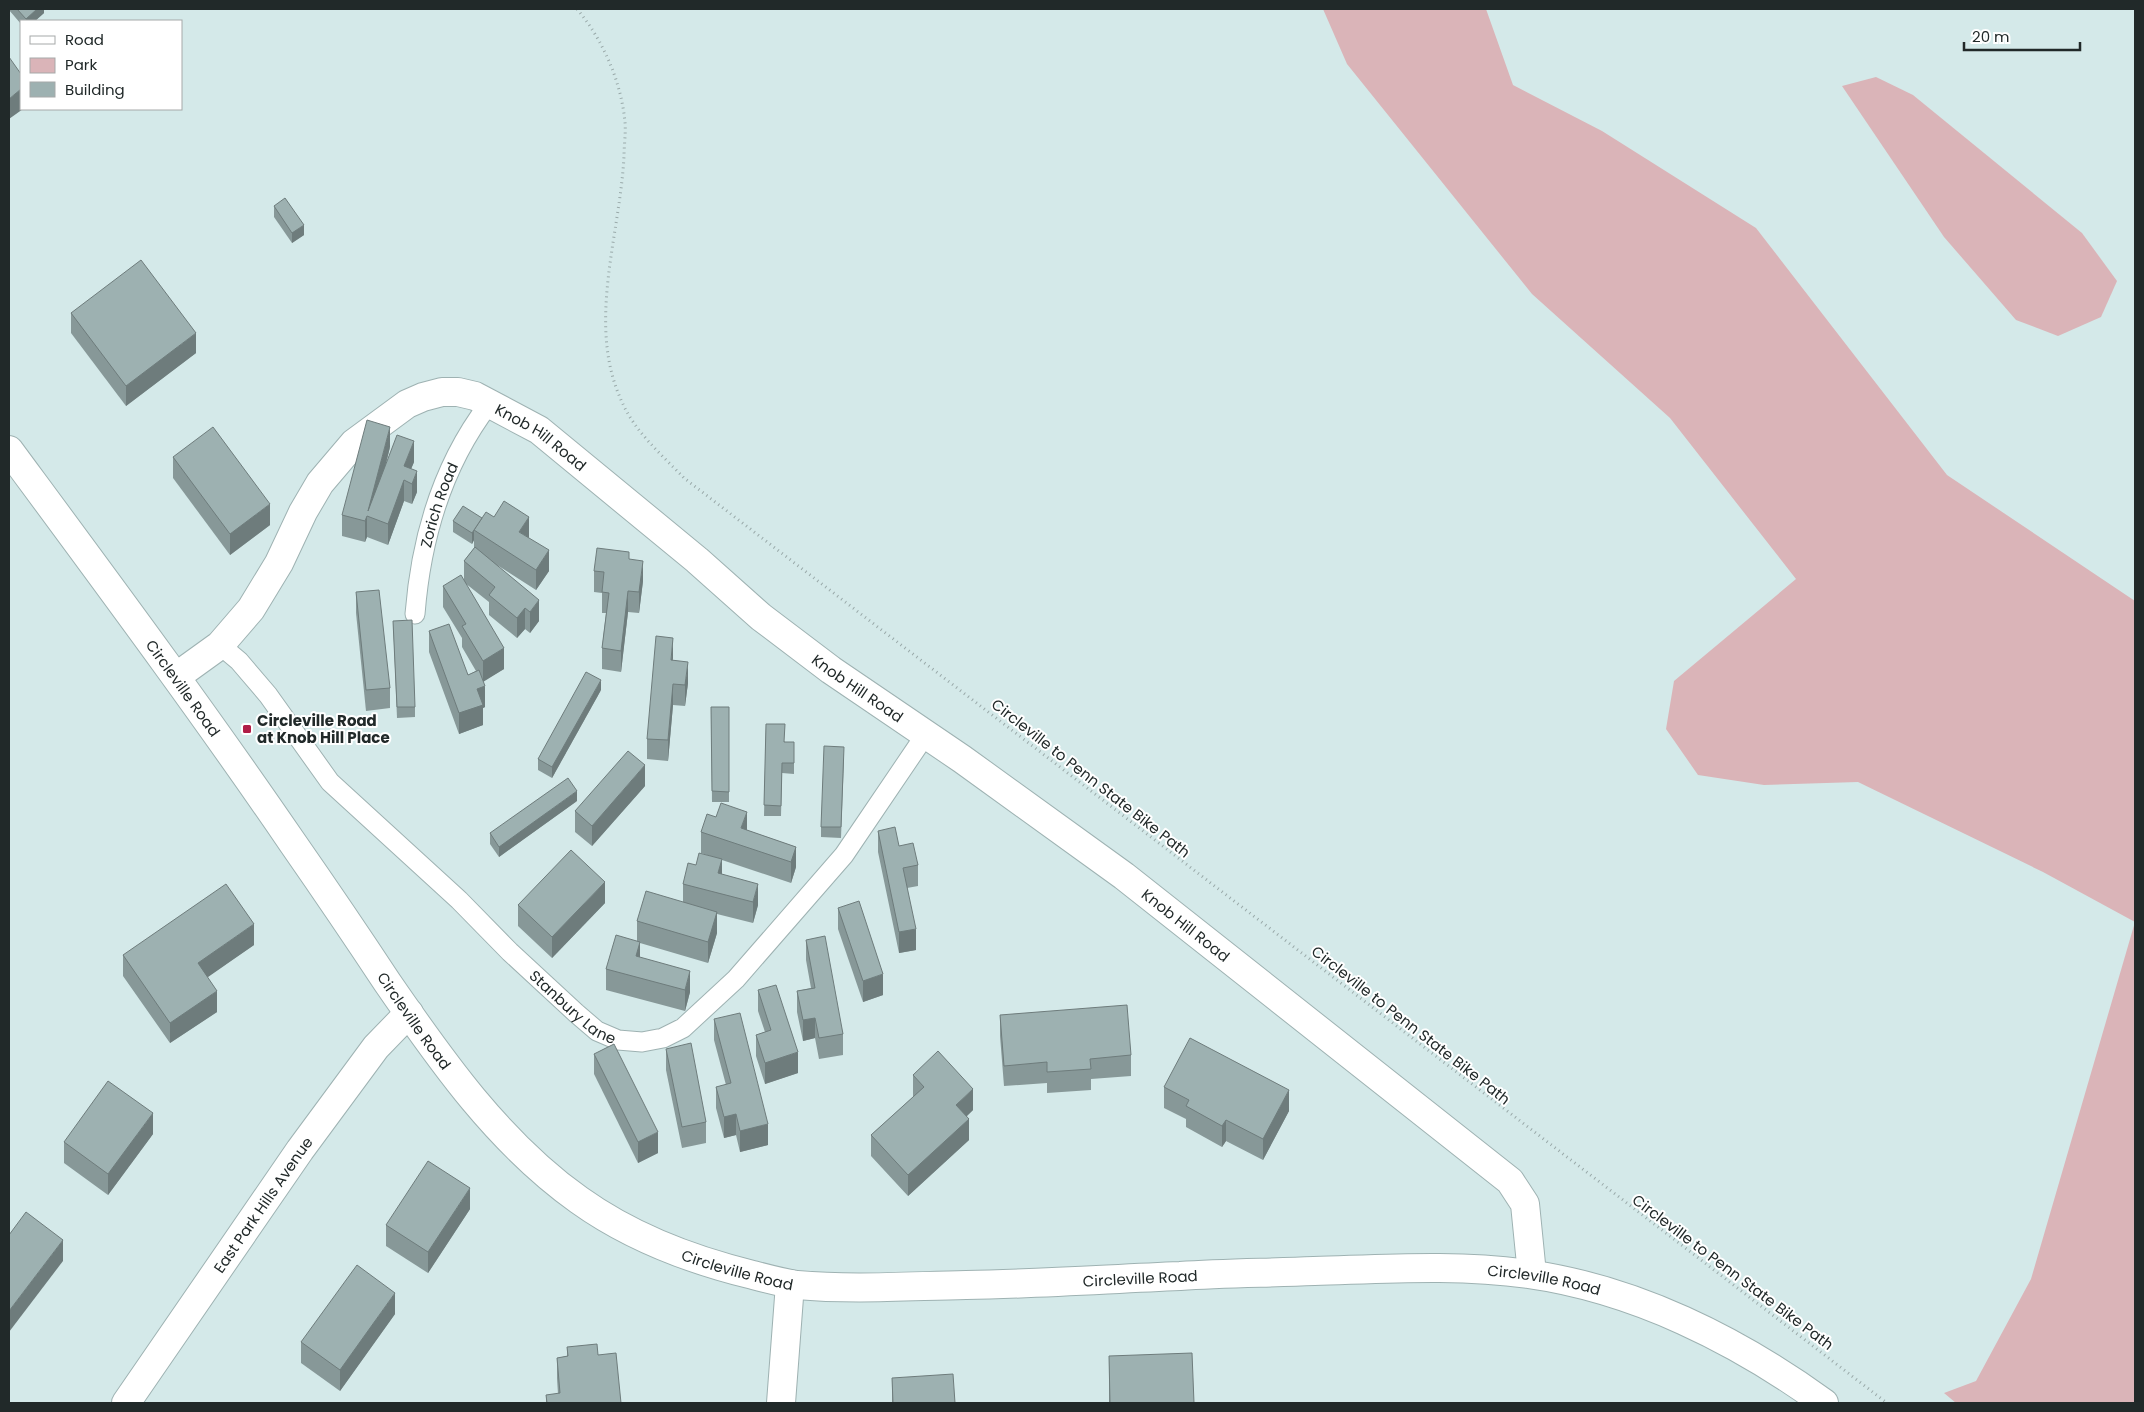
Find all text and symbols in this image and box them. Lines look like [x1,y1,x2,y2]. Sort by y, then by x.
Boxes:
legend [20,20,182,110]
scale bar [1964,20,2080,52]
text: 20 m [1972,26,2010,47]
text: Road [65,29,104,50]
text: Park [65,54,97,75]
text: Building [65,79,125,100]
street label: Knob Hill Road [492,398,591,475]
street label: Zorich Road [415,459,463,550]
street label: Circleville Road [141,635,226,741]
street label: Knob Hill Road [808,649,908,727]
street label: Circleville to Penn State Bike Path [987,694,1195,862]
place label: Circleville Road at Knob Hill Place [257,710,390,748]
marker: Circleville Road at Knob Hill Place [241,723,253,735]
street label: Knob Hill Road [1138,884,1234,966]
street label: Circleville to Penn State Bike Path [1307,941,1515,1109]
street label: Stanbury Lane [525,965,620,1049]
street label: Circleville Road [373,968,456,1074]
street label: East Park Hills Avenue [208,1132,317,1277]
street label: Circleville to Penn State Bike Path [1628,1189,1838,1355]
street label: Circleville Road [679,1244,795,1295]
street label: Circleville Road [1487,1259,1603,1300]
street label: Circleville Road [1082,1264,1198,1291]

